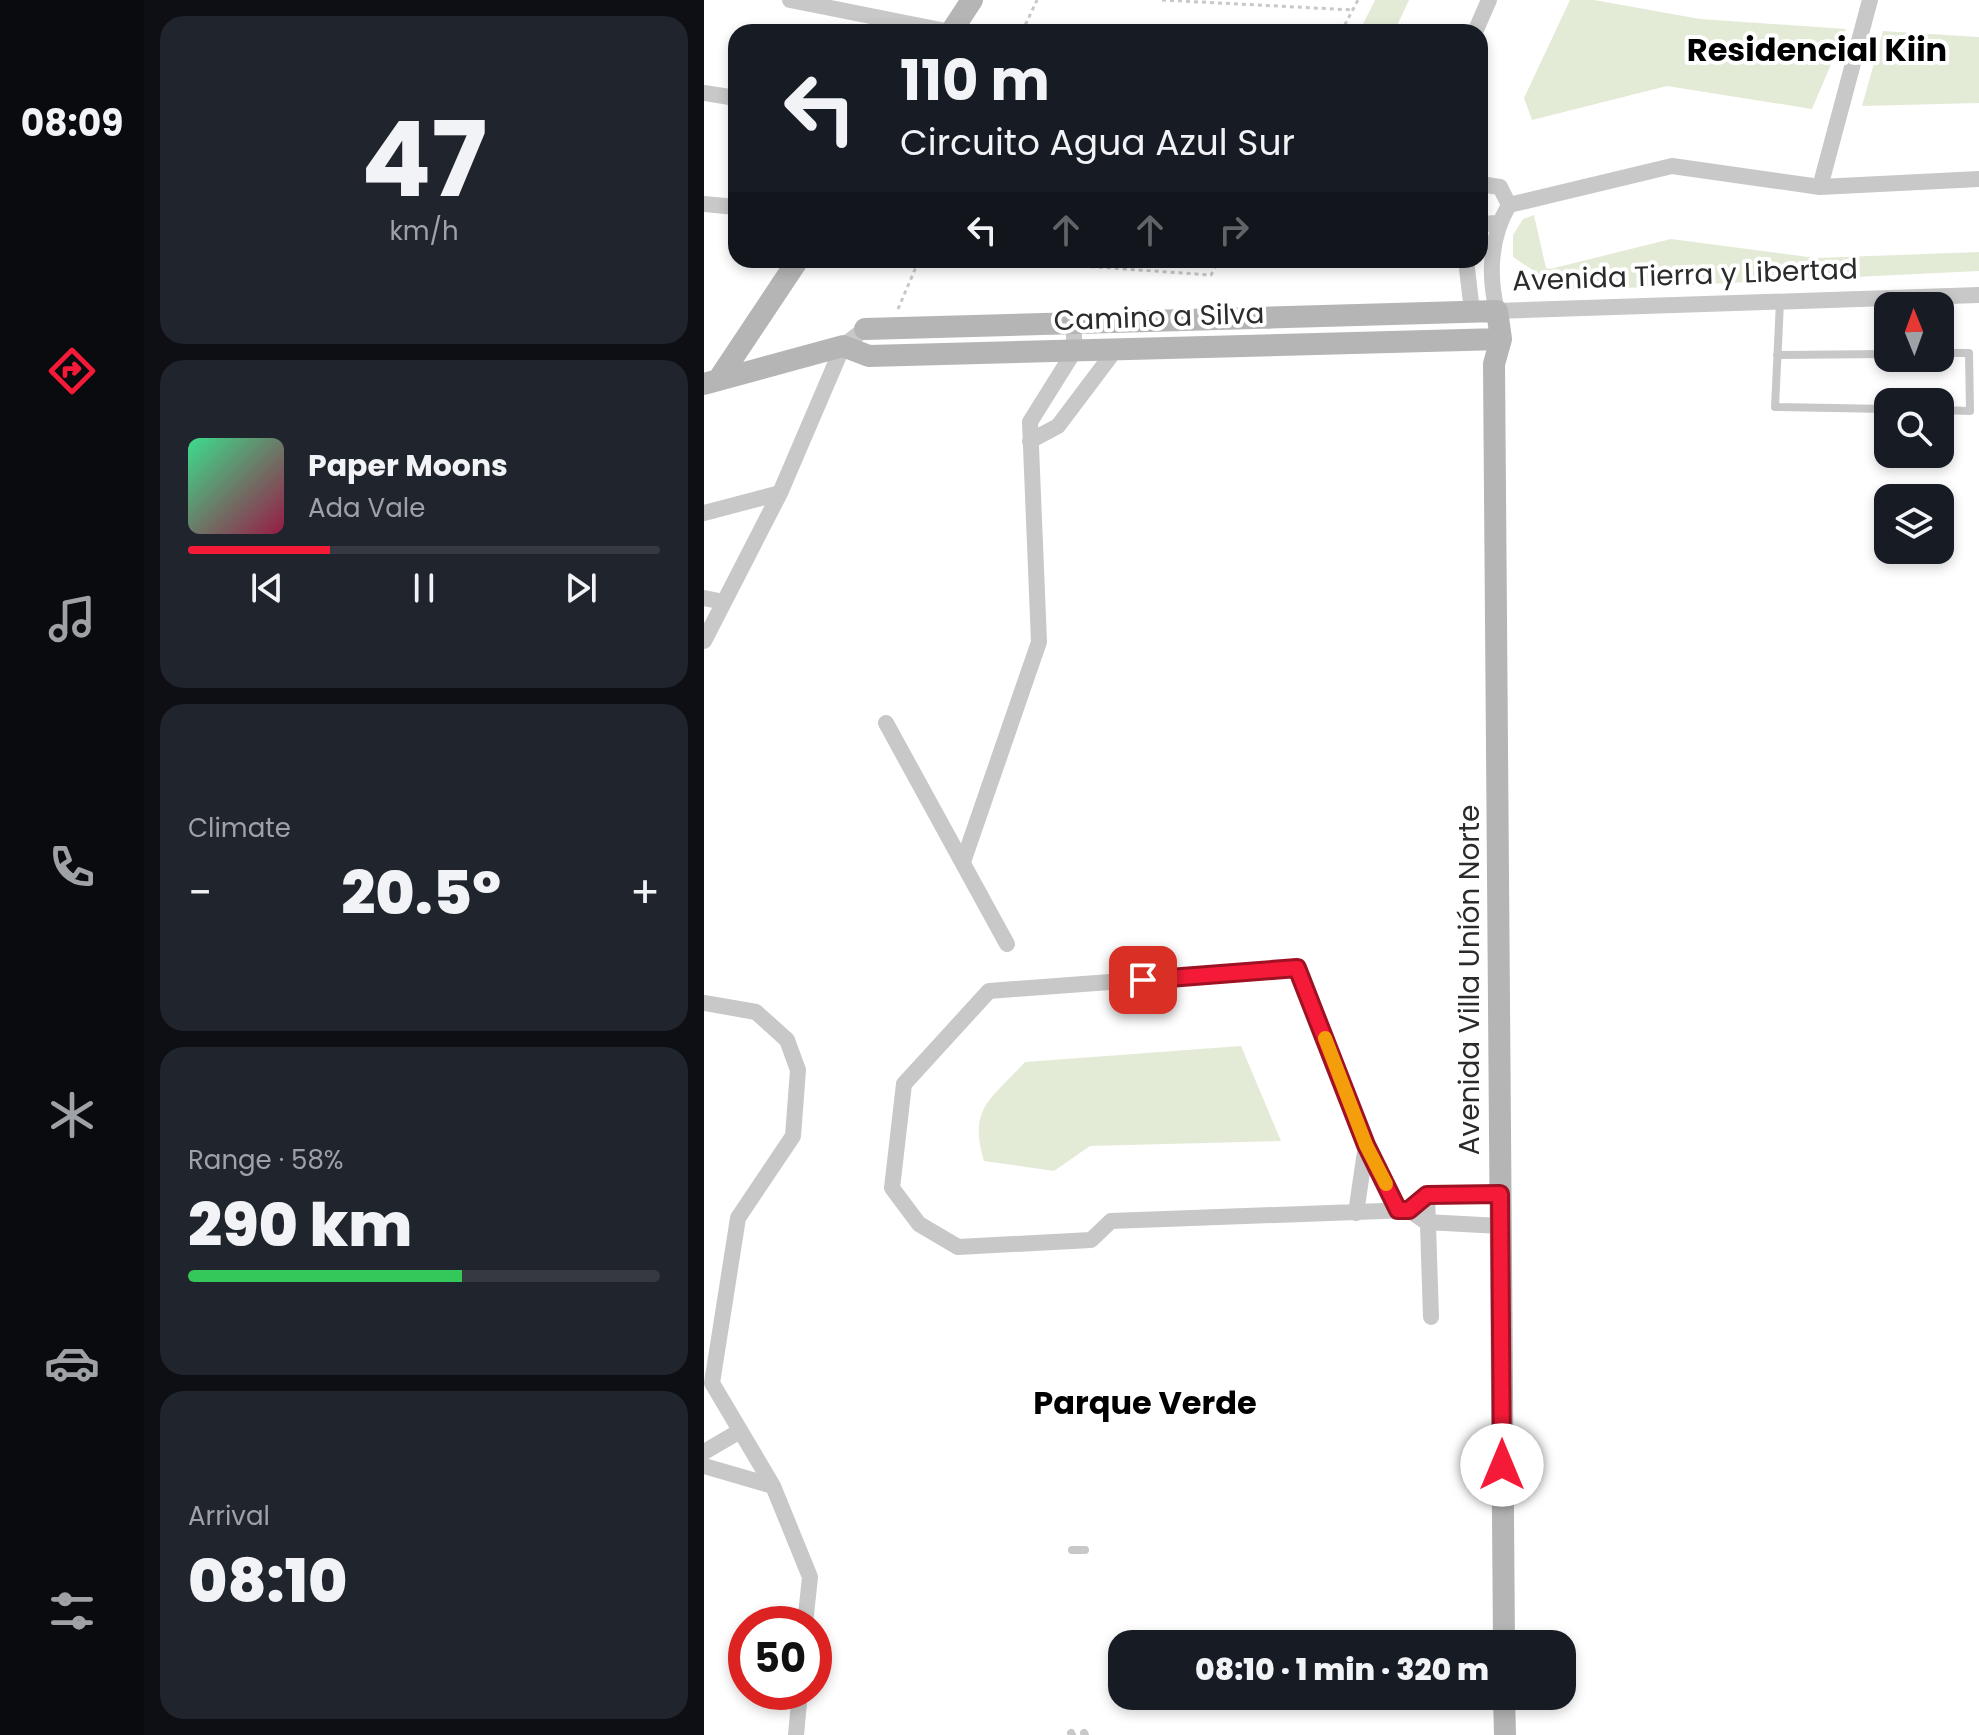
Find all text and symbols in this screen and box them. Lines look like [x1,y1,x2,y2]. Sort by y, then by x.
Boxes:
district label: Residencial Kiin [1687,27,1947,72]
text: 110 m [900,41,1050,120]
icon: left [768,56,872,160]
text: 47 [361,87,487,232]
text: 08:09 [21,98,123,149]
text: Circuito Agua Azul Sur [900,117,1295,168]
icon: left [960,208,1004,252]
icon: ahead [1044,208,1088,252]
icon: ahead [1128,208,1172,252]
icon: right [1212,208,1256,252]
text: km/h [389,213,459,249]
street label: Avenida Tierra y Libertad [1512,249,1858,301]
north arrow [1874,292,1954,372]
map controls [1874,292,1954,564]
street label: Camino a Silva [1053,294,1265,340]
icon: directions [44,343,100,399]
button: search [1874,388,1954,468]
text: Paper Moons [308,444,508,487]
button: layers [1874,484,1954,564]
text: Ada Vale [308,490,425,526]
icon: previous [245,566,289,610]
icon: pause [402,566,446,610]
icon: next [559,566,603,610]
icon: music [44,591,100,647]
street label: Avenida Villa Unión Norte [1450,805,1489,1155]
text: Climate [188,810,291,846]
icon: phone [44,839,100,895]
text: 20.5° [341,851,501,935]
text: − [188,862,212,923]
text: + [630,862,660,923]
pin [1109,946,1177,1014]
icon: arrive [1121,958,1165,1002]
icon: climate [44,1087,100,1143]
text: Range · 58% [188,1142,344,1178]
text: 290 km [188,1183,412,1267]
icon: car [44,1335,100,1391]
district label: Parque Verde [1033,1380,1257,1425]
position arrow [1460,1423,1544,1507]
text: Arrival [188,1498,270,1534]
text: 08:10 [188,1539,347,1623]
icon: filters [44,1583,100,1639]
speed limit sign: 50 [728,1606,832,1710]
text: 08:10 · 1 min · 320 m [1195,1648,1489,1691]

